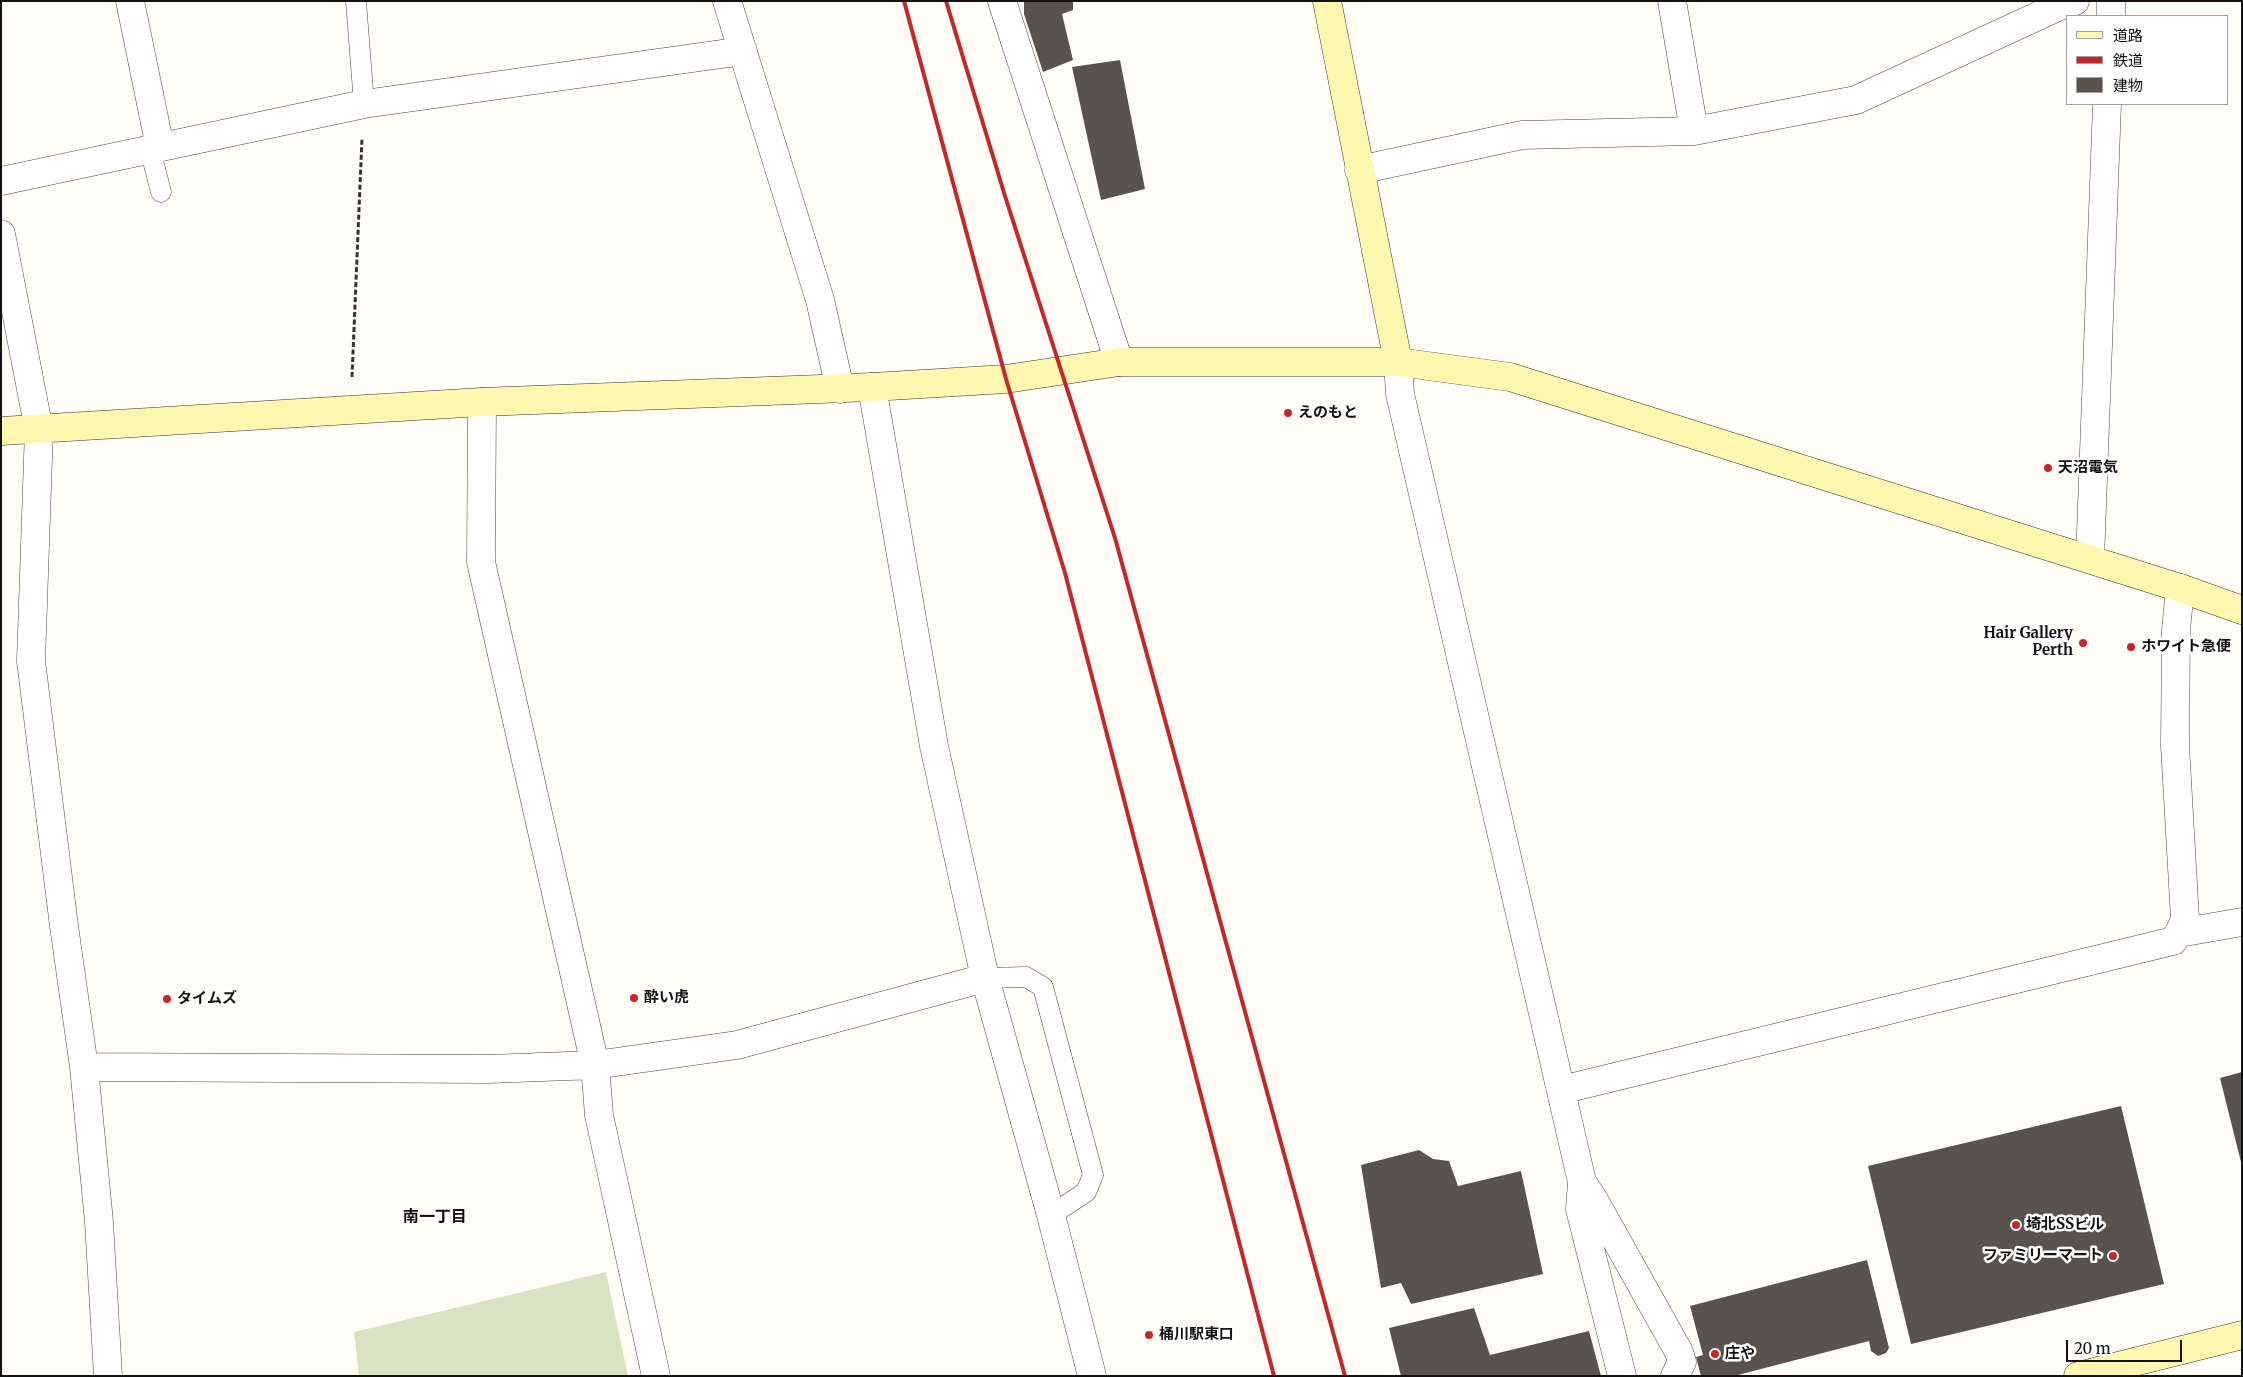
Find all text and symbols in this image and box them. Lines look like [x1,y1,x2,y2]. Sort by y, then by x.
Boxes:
legend [2066,15,2228,105]
text: 道路 [2113,26,2143,45]
text: 鉄道 [2113,51,2143,70]
text: 建物 [2113,76,2143,95]
place label: えのもと [1298,404,1358,422]
marker: えのもと [1282,407,1294,419]
place label: 天沼電気 [2058,459,2118,477]
marker: 天沼電気 [2042,462,2054,474]
place label: Hair Gallery Perth [1983,625,2073,660]
marker: Hair Gallery Perth [2077,637,2089,649]
place label: ホワイト急便 [2141,638,2231,656]
marker: ホワイト急便 [2125,641,2137,653]
place label: 酔い虎 [644,989,689,1007]
place label: タイムズ [177,990,237,1008]
marker: 酔い虎 [628,992,640,1004]
marker: タイムズ [161,993,173,1005]
district label: 南一丁目 [403,1207,467,1227]
place label: 埼北SSビル [2026,1216,2104,1234]
marker: 埼北SSビル [2010,1219,2022,1231]
place label: ファミリーマート [1983,1247,2103,1265]
marker: ファミリーマート [2107,1250,2119,1262]
place label: 桶川駅東口 [1159,1326,1234,1344]
marker: 桶川駅東口 [1143,1329,1155,1341]
scale bar [2068,1330,2184,1362]
text: 20 m [2074,1339,2111,1358]
place label: 庄や [1725,1345,1755,1363]
marker: 庄や [1709,1348,1721,1360]

